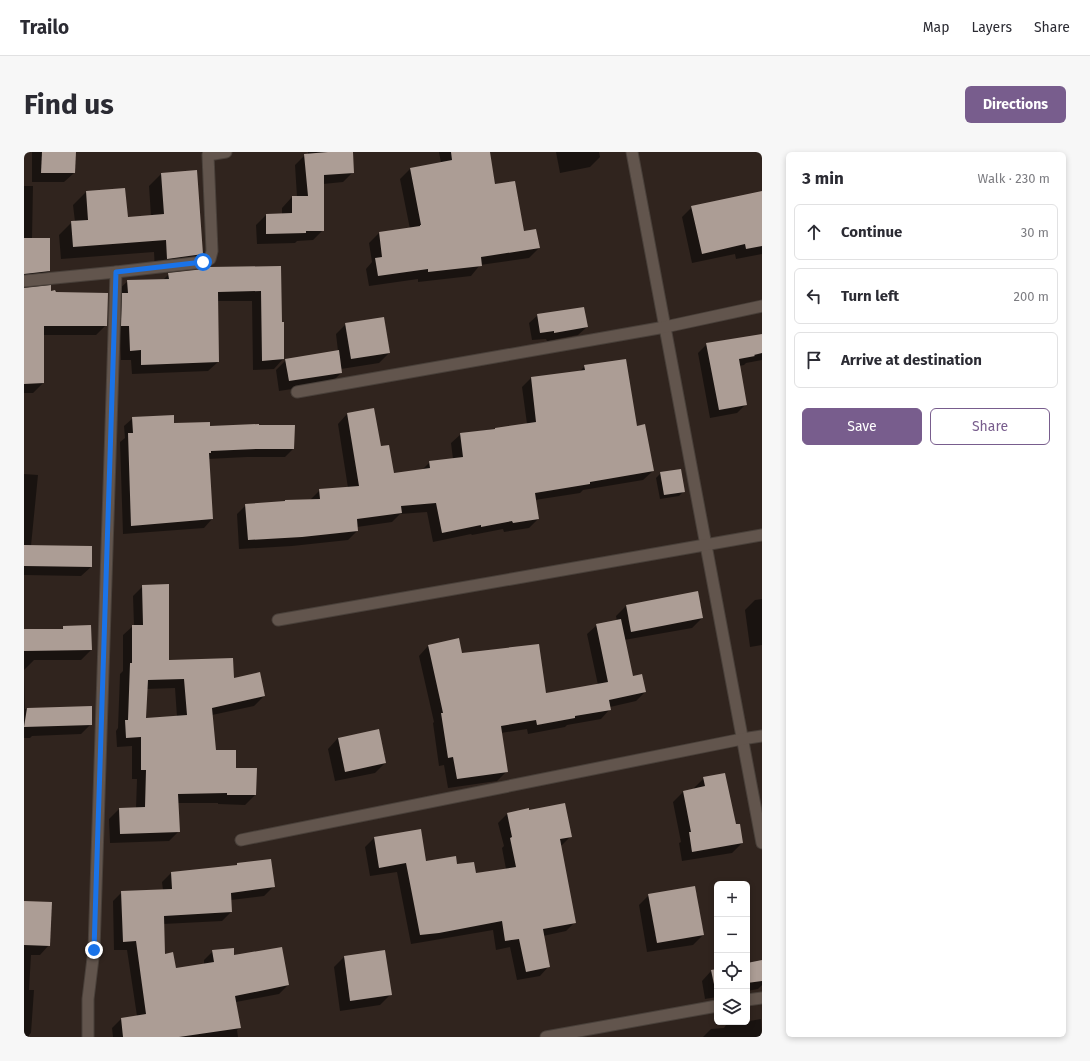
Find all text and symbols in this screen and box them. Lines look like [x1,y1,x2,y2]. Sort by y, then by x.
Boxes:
text: Trailo [20,16,69,39]
text: Map [923,19,949,36]
text: Layers [971,19,1012,36]
text: Share [1034,19,1070,36]
button: Directions [965,86,1066,123]
text: Find us [24,88,114,121]
text: 3 min [802,168,844,189]
text: Walk · 230 m [978,171,1050,186]
icon: ahead [803,221,825,243]
text: Continue [841,223,902,241]
text: 30 m [1021,225,1049,240]
route start [194,253,212,271]
icon: left [803,285,825,307]
text: Turn left [841,287,899,305]
text: 200 m [1013,289,1049,304]
icon: arrive [803,349,825,371]
text: Arrive at destination [841,351,982,369]
button: Save [802,408,922,445]
button: Share [930,408,1050,445]
map controls [714,881,750,1025]
button: + [714,881,750,917]
button: − [714,917,750,953]
route end [85,941,103,959]
button: locate [714,953,750,989]
button: layers [714,989,750,1025]

